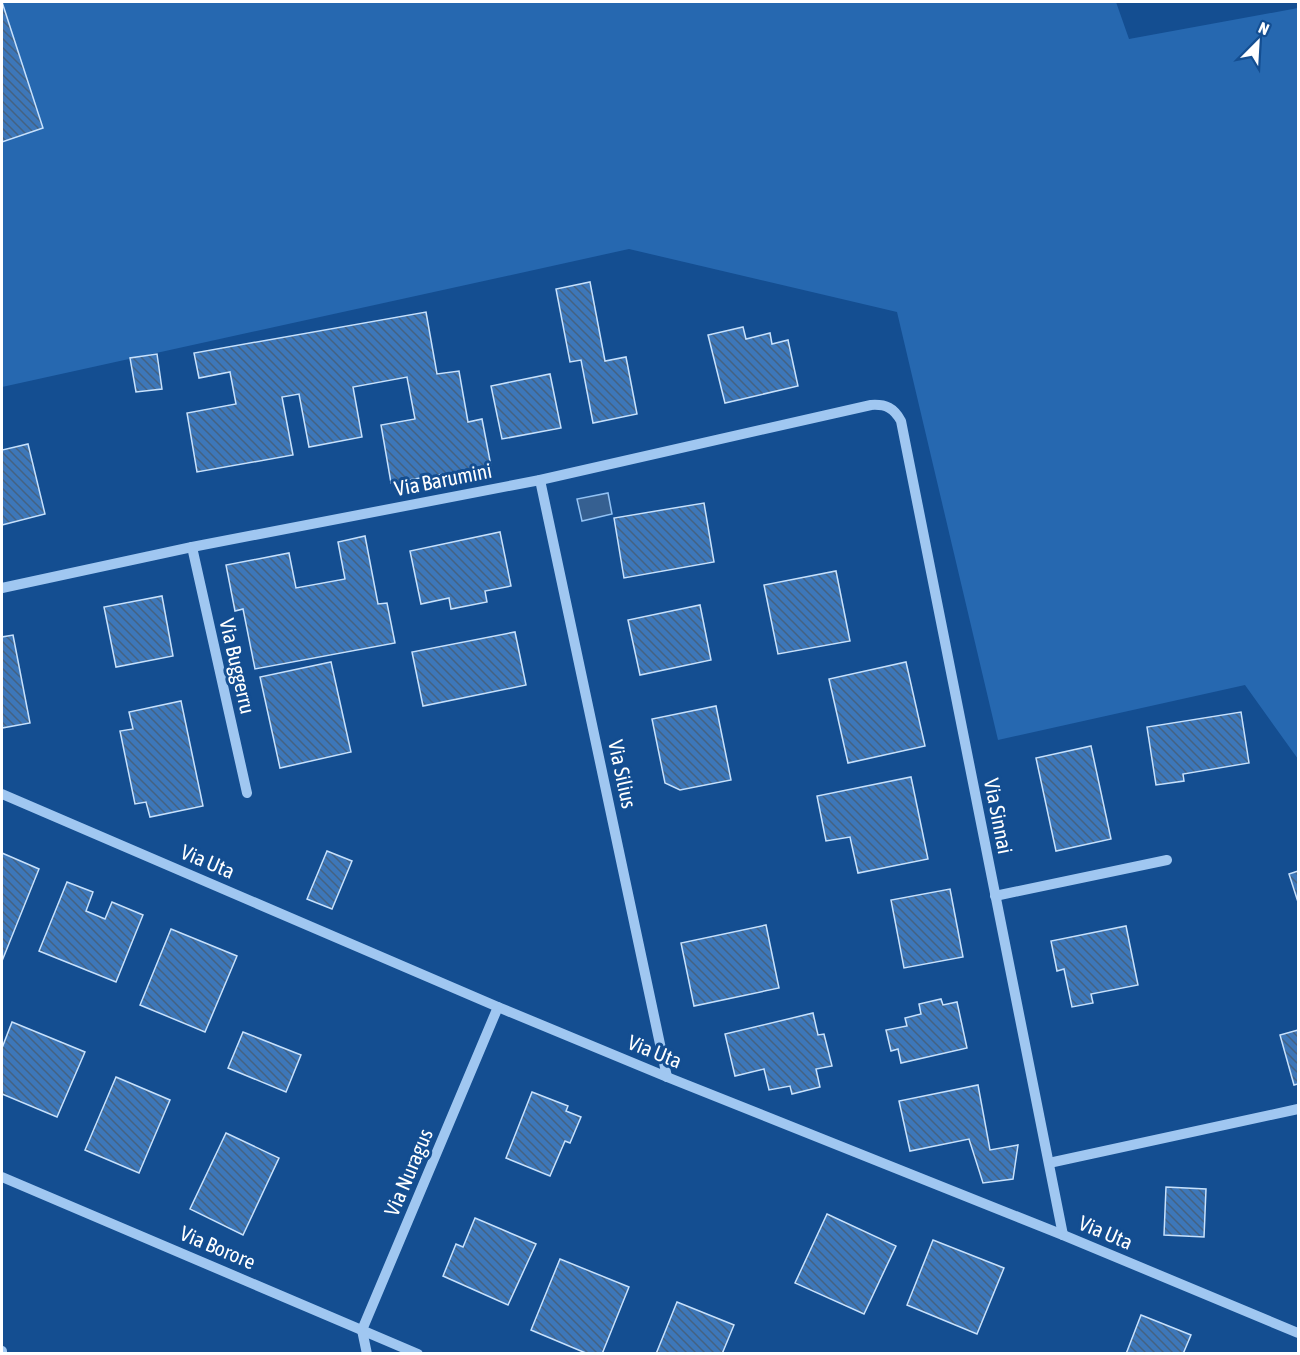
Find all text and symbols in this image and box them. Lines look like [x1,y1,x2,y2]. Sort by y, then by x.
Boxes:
north arrow [1228,12,1288,72]
text: N [1256,18,1272,38]
street label: Via Barumini [392,458,494,500]
street label: Via Buggerru [215,616,261,716]
street label: Via Silius [604,738,642,810]
street label: Via Sinnai [980,776,1018,856]
street label: Via Uta [178,839,238,883]
street label: Via Uta [625,1029,685,1073]
street label: Via Nuragus [379,1125,437,1219]
street label: Via Uta [1076,1210,1136,1254]
street label: Via Borore [177,1220,259,1274]

